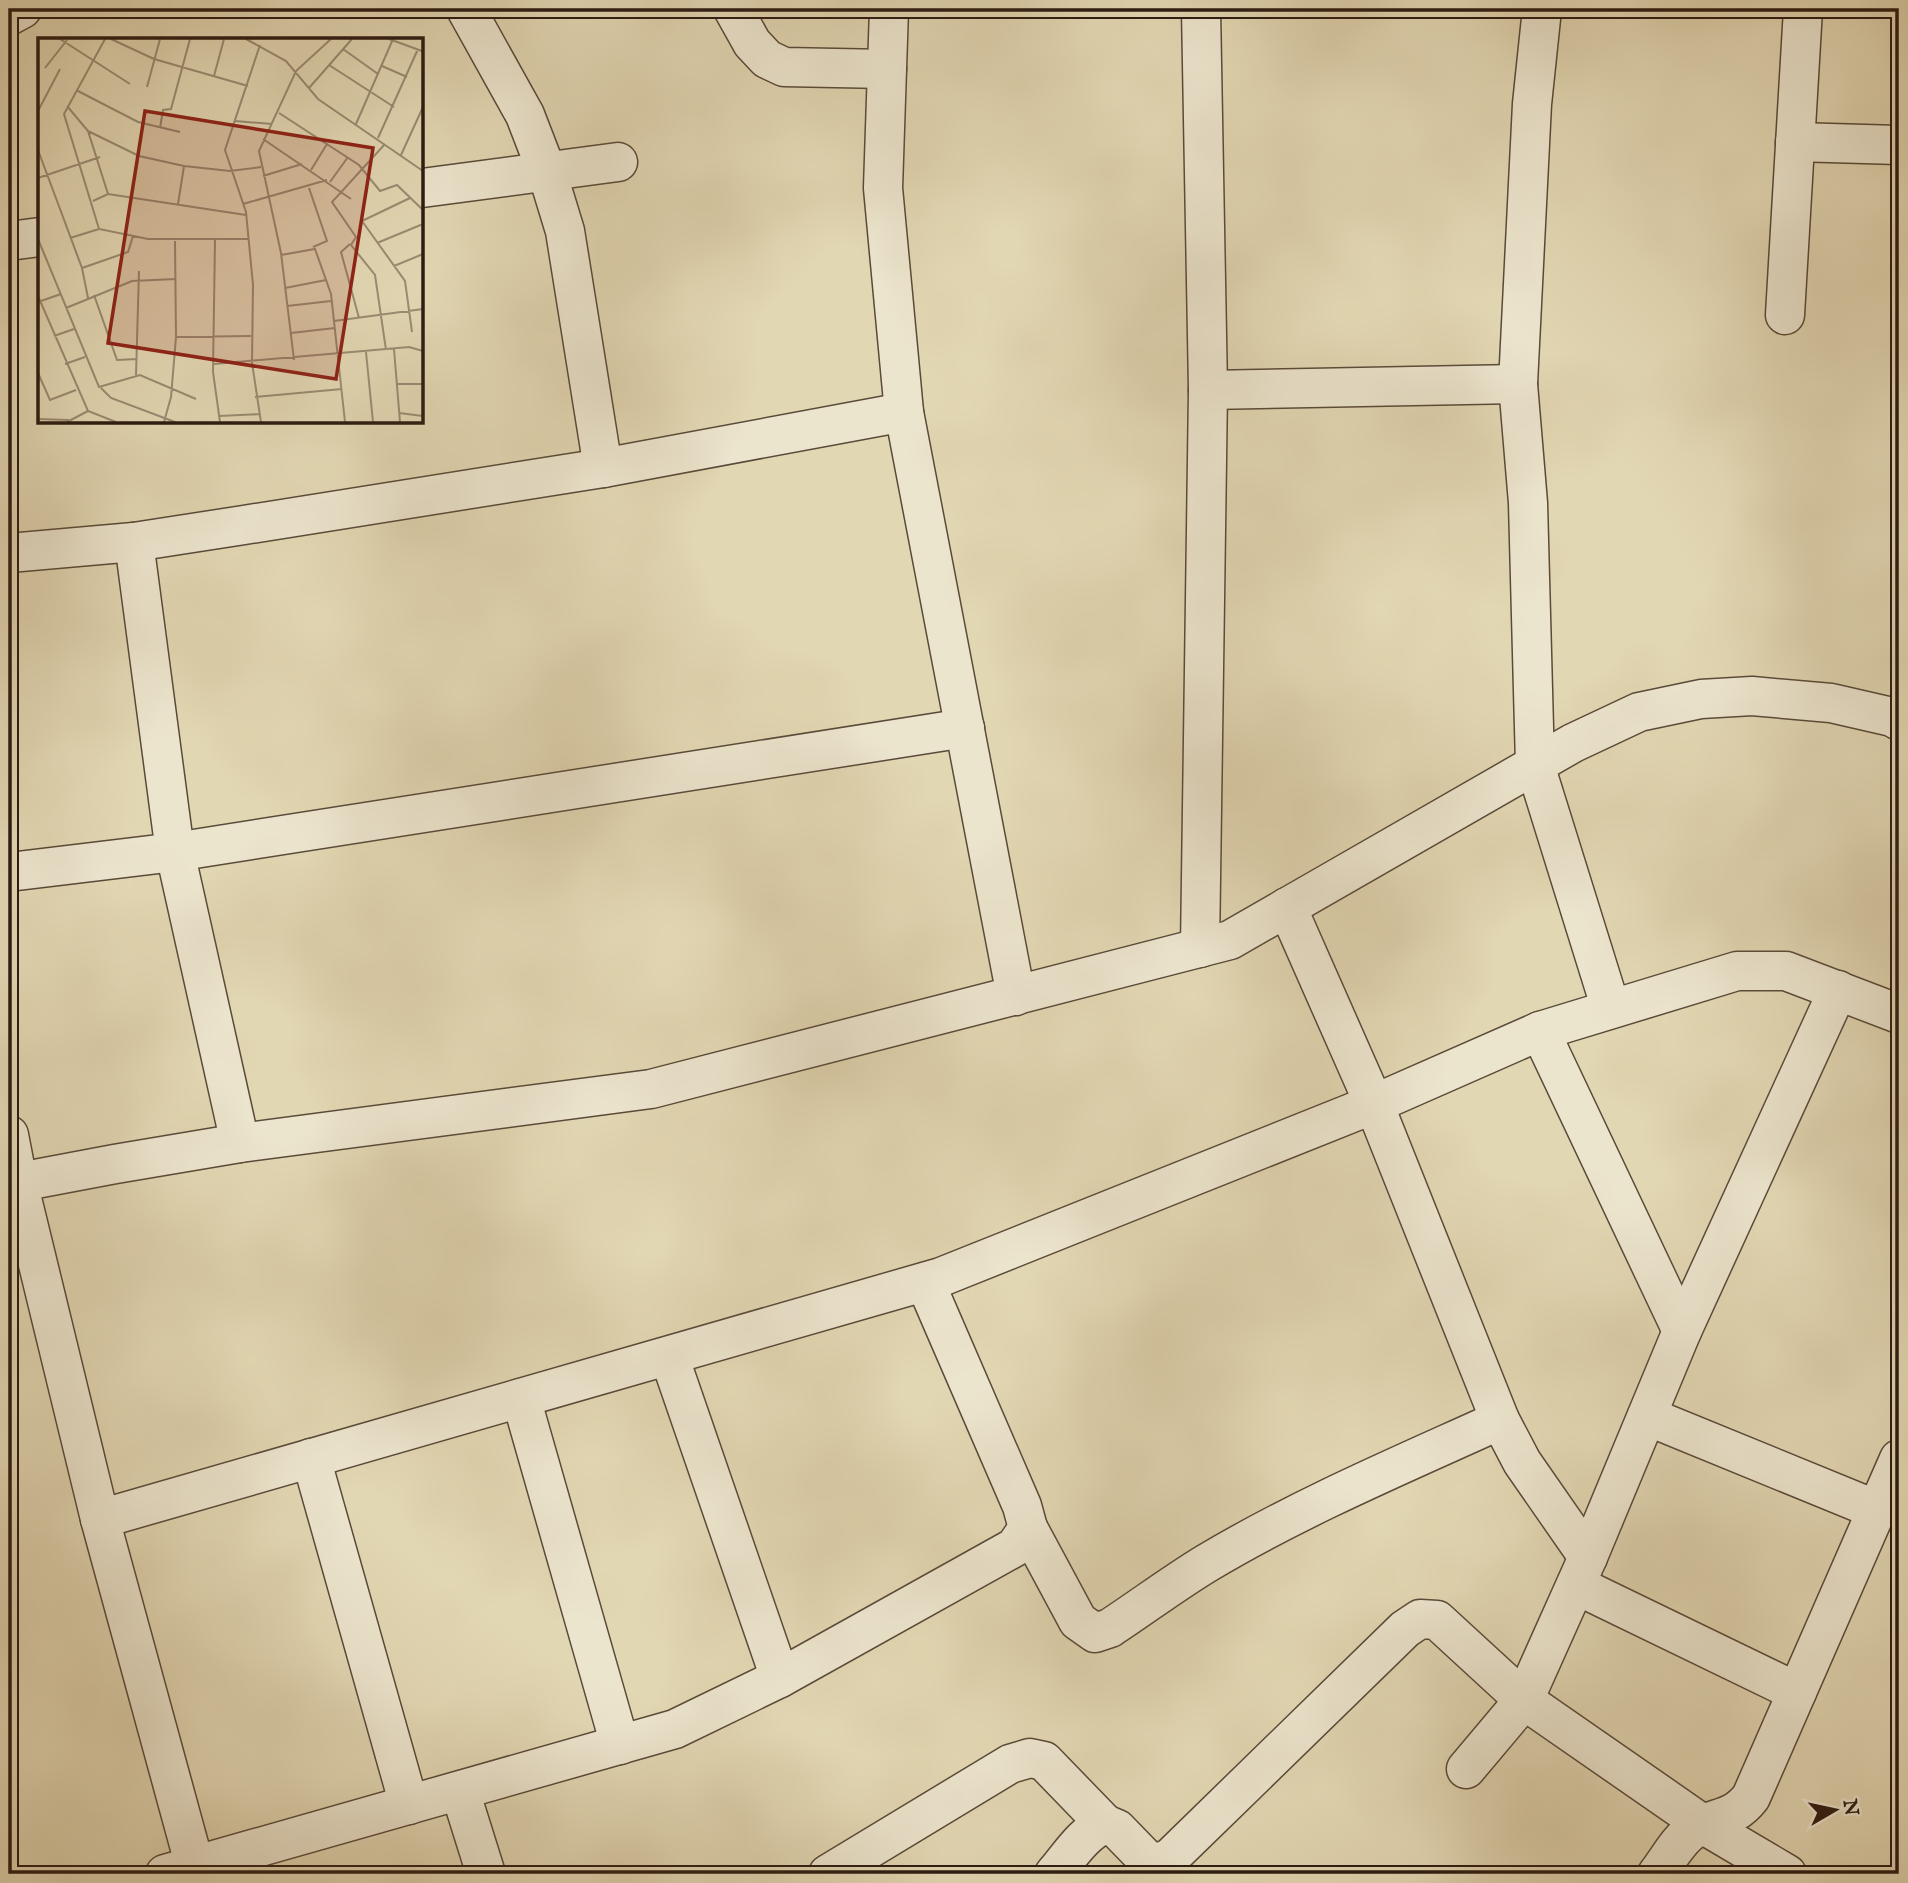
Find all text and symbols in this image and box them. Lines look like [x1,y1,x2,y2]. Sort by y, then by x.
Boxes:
inset map [38,38,424,424]
north arrow [1800,1774,1870,1844]
text: N [1837,1797,1863,1818]

